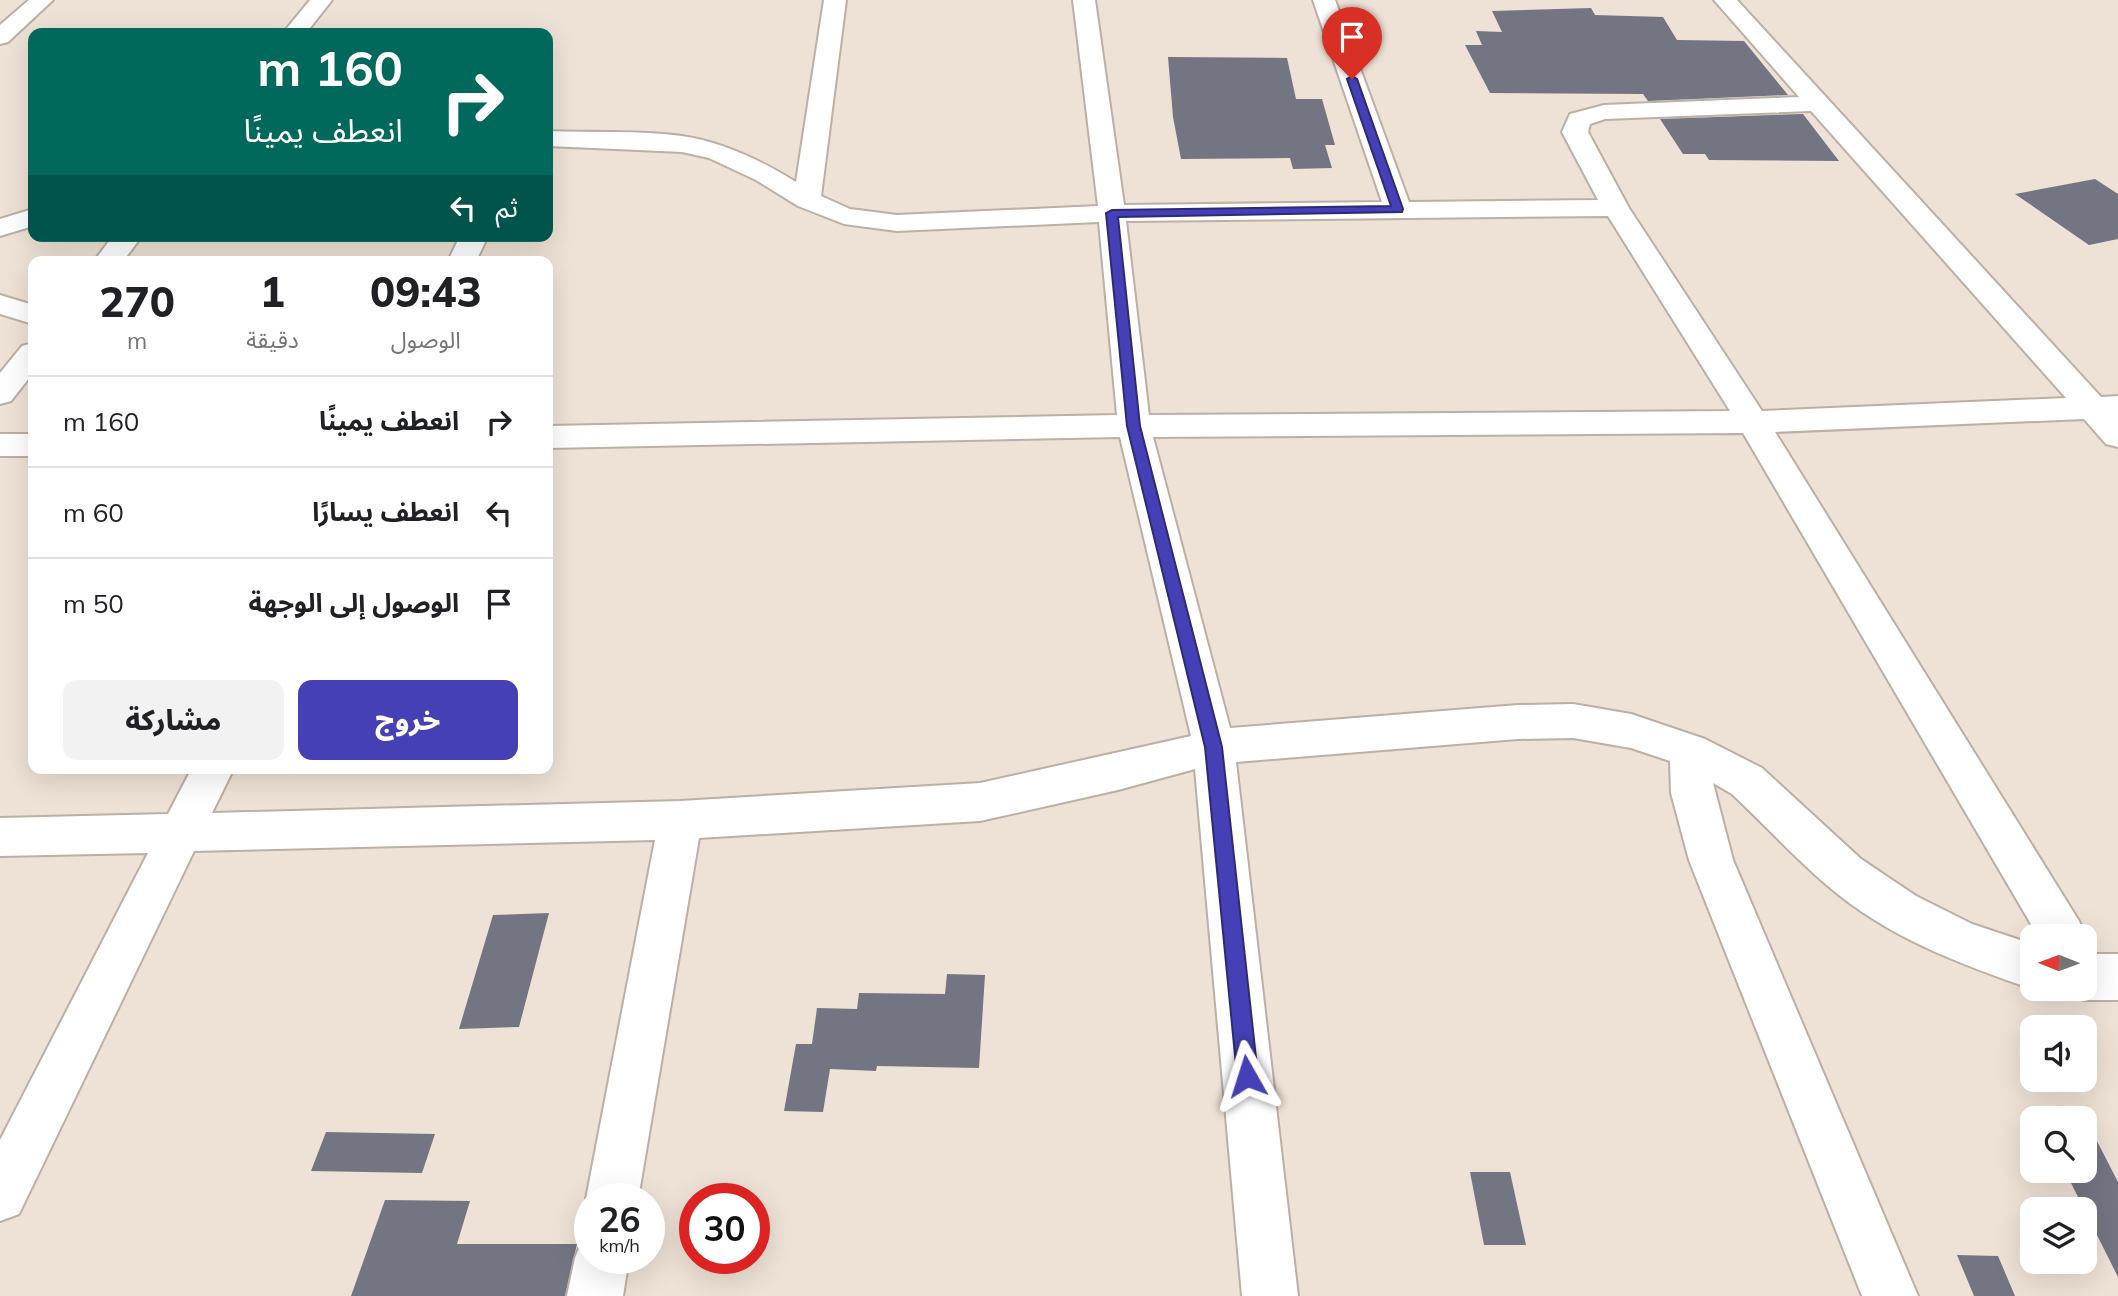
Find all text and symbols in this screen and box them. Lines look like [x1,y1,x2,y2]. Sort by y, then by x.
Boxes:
pin [1322,7,1382,79]
icon: arrive [1333,18,1371,56]
text: 160 m [257,37,403,98]
icon: right [427,56,518,147]
text: انعطف يمينًا [244,110,403,150]
icon: left [444,189,482,227]
text: ثم [496,191,518,224]
text: 1 [260,265,285,318]
text: 09:43 [370,265,482,318]
text: 270 [99,275,175,328]
text: دقيقة [246,325,299,354]
text: الوصول [391,325,461,354]
text: m [127,326,147,355]
icon: right [480,403,518,441]
text: انعطف يمينًا [319,404,459,437]
text: 160 m [63,405,139,438]
icon: left [480,494,518,532]
text: انعطف يسارًا [312,495,459,528]
text: 60 m [63,496,124,529]
icon: arrive [480,585,518,623]
text: الوصول إلى الوجهة [248,586,459,619]
text: 50 m [63,587,124,620]
button: مشاركة [63,680,284,760]
button: خروج [298,680,518,760]
north arrow [2020,924,2096,1001]
map controls [2020,924,2097,1274]
button: sound [2020,1015,2097,1092]
position arrow [1210,1039,1284,1113]
button: search [2020,1106,2097,1183]
speed limit sign: 30 [679,1183,770,1274]
text: 26 [598,1197,641,1241]
button: layers [2020,1197,2097,1274]
text: km/h [599,1234,640,1257]

